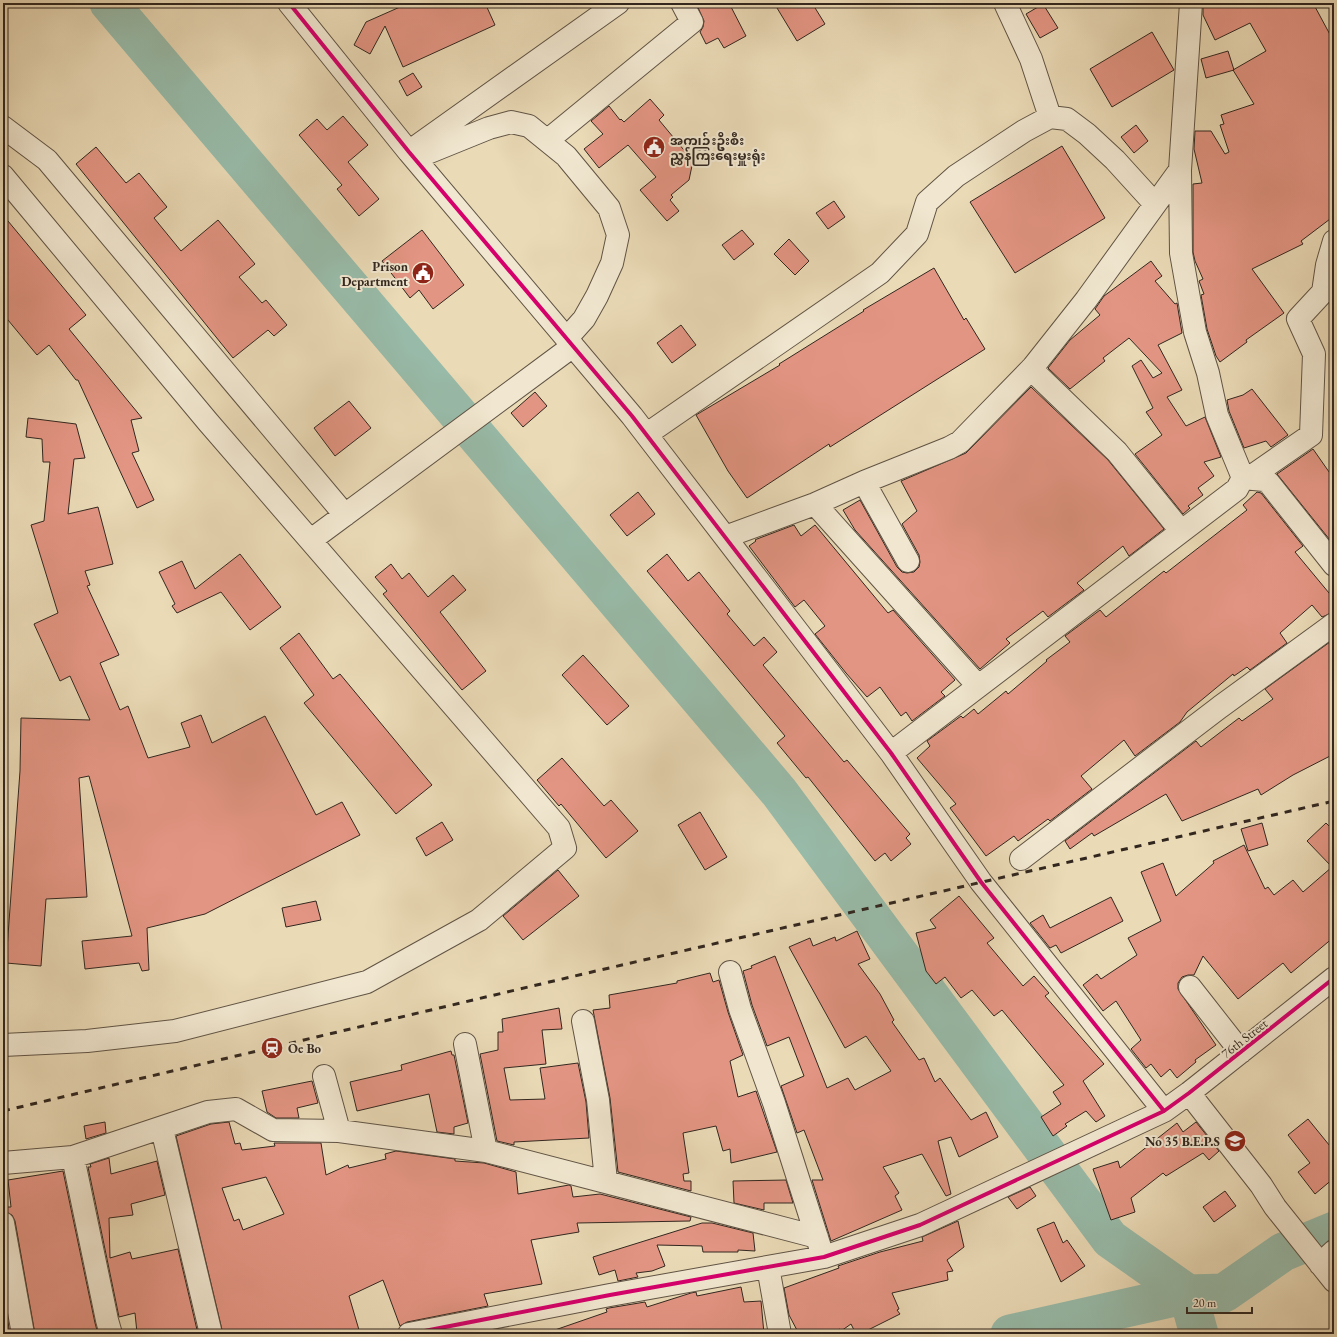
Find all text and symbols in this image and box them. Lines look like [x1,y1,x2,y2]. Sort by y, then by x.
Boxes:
place label: အကျဉ်းဦးစီး ညွှန်ကြးရေးမှူးရုံး [670,131,766,167]
public building icon: အကျဉ်းဦးစီး ညွှန်ကြးရေးမှူးရုံး [641,134,667,160]
place label: Prison Department [342,258,409,290]
public building icon: Prison Department [410,260,436,286]
street label: 76th Street [1218,1015,1271,1062]
station icon: Oe Bo [259,1035,285,1061]
place label: Oe Bo [288,1040,322,1057]
school or university icon: No 35 B.E.P.S [1222,1128,1248,1154]
place label: No 35 B.E.P.S [1145,1133,1220,1150]
scale bar [1187,1289,1252,1315]
text: 20 m [1193,1295,1217,1311]

